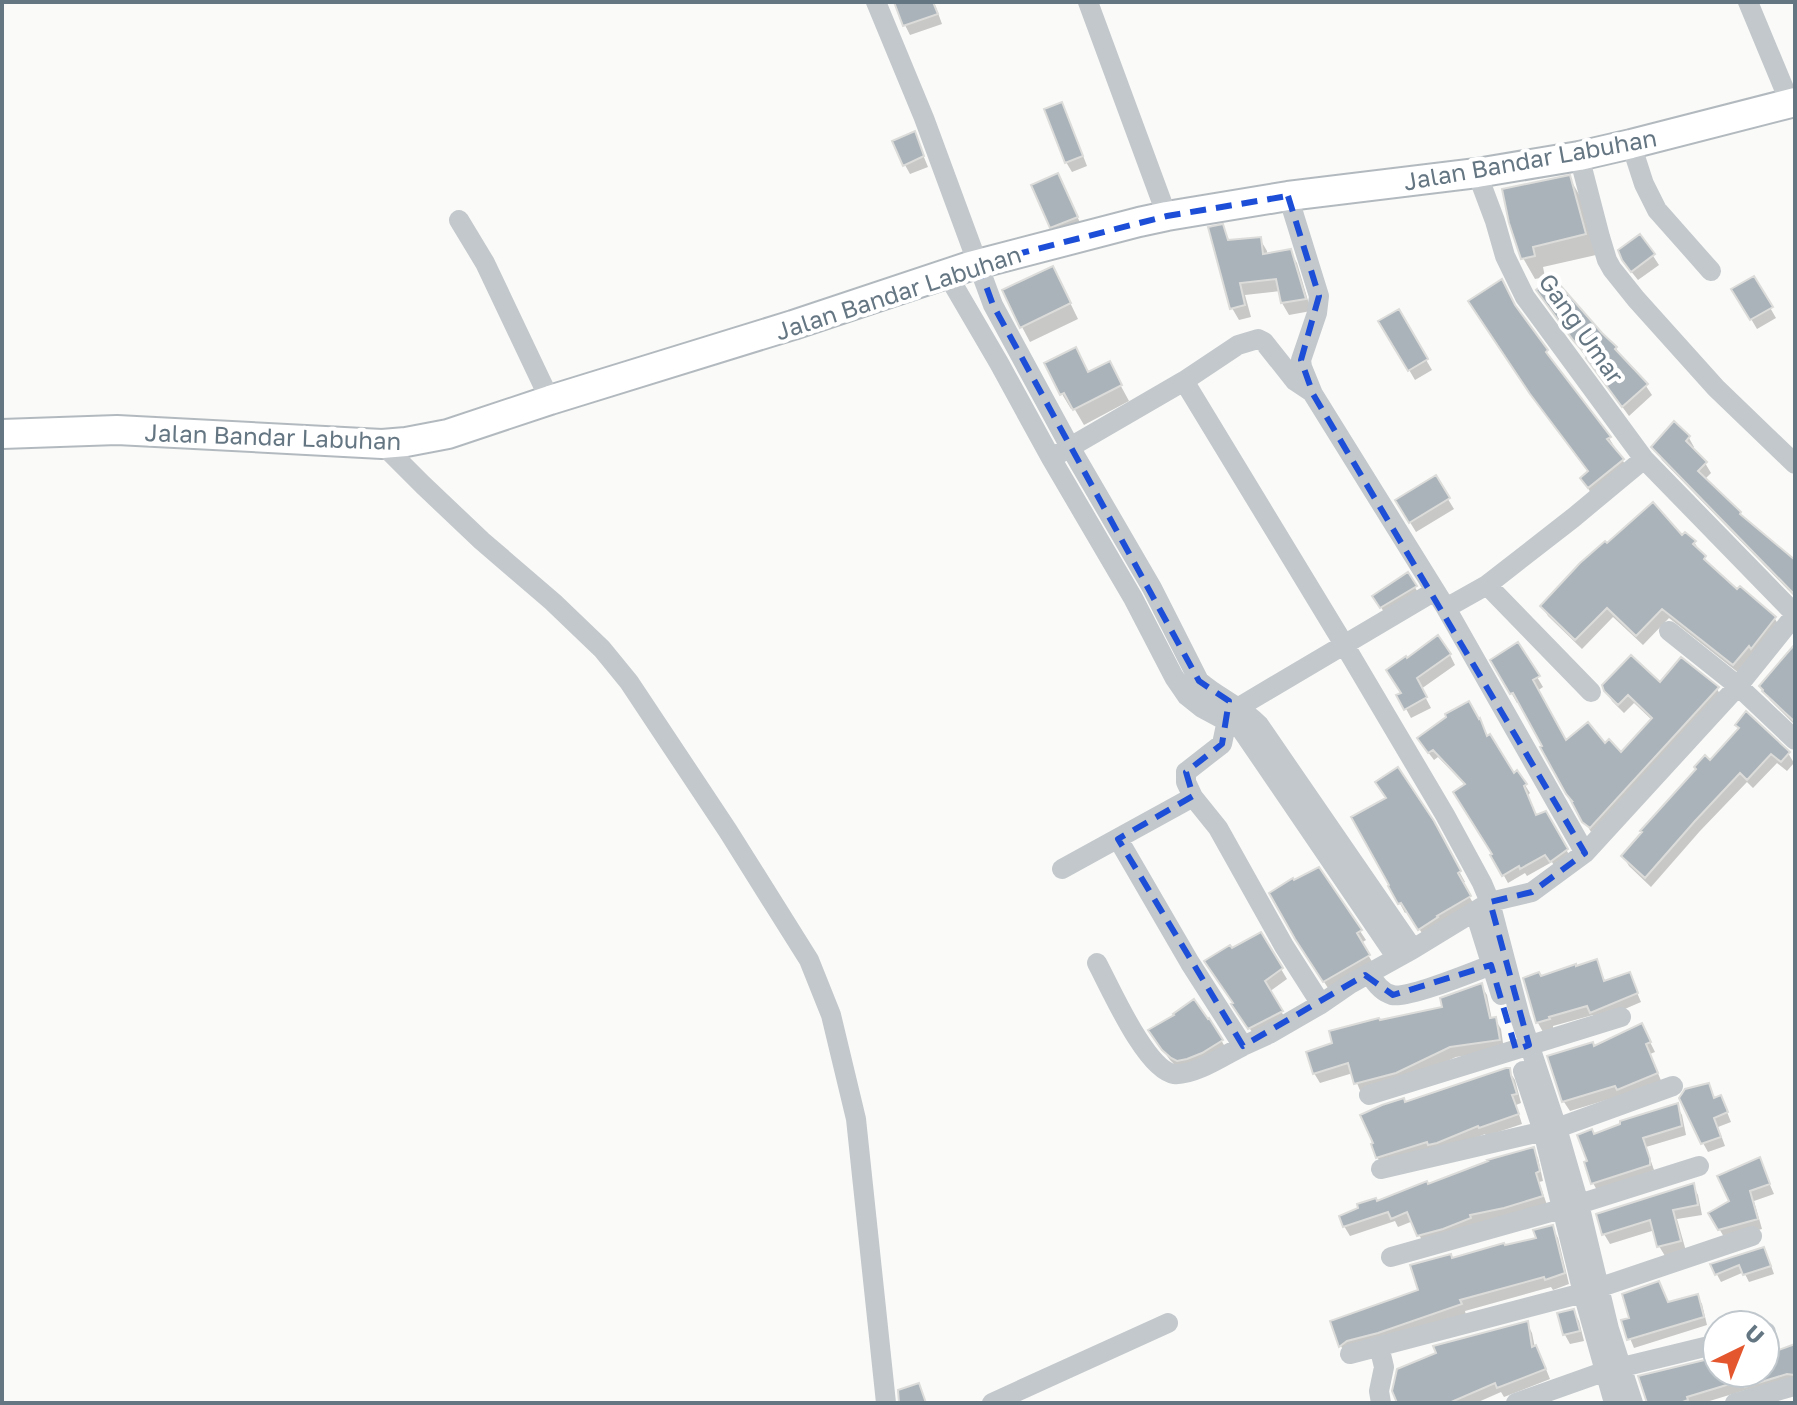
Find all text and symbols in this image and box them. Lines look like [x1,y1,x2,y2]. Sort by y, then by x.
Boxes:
street label: Jalan Bandar Labuhan [1401,122,1659,196]
street label: Jalan Bandar Labuhan [771,239,1025,345]
street label: Gang Umar [1534,267,1630,389]
street label: Jalan Bandar Labuhan [144,417,402,455]
north arrow [1701,1309,1781,1389]
text: U [1740,1319,1770,1349]

